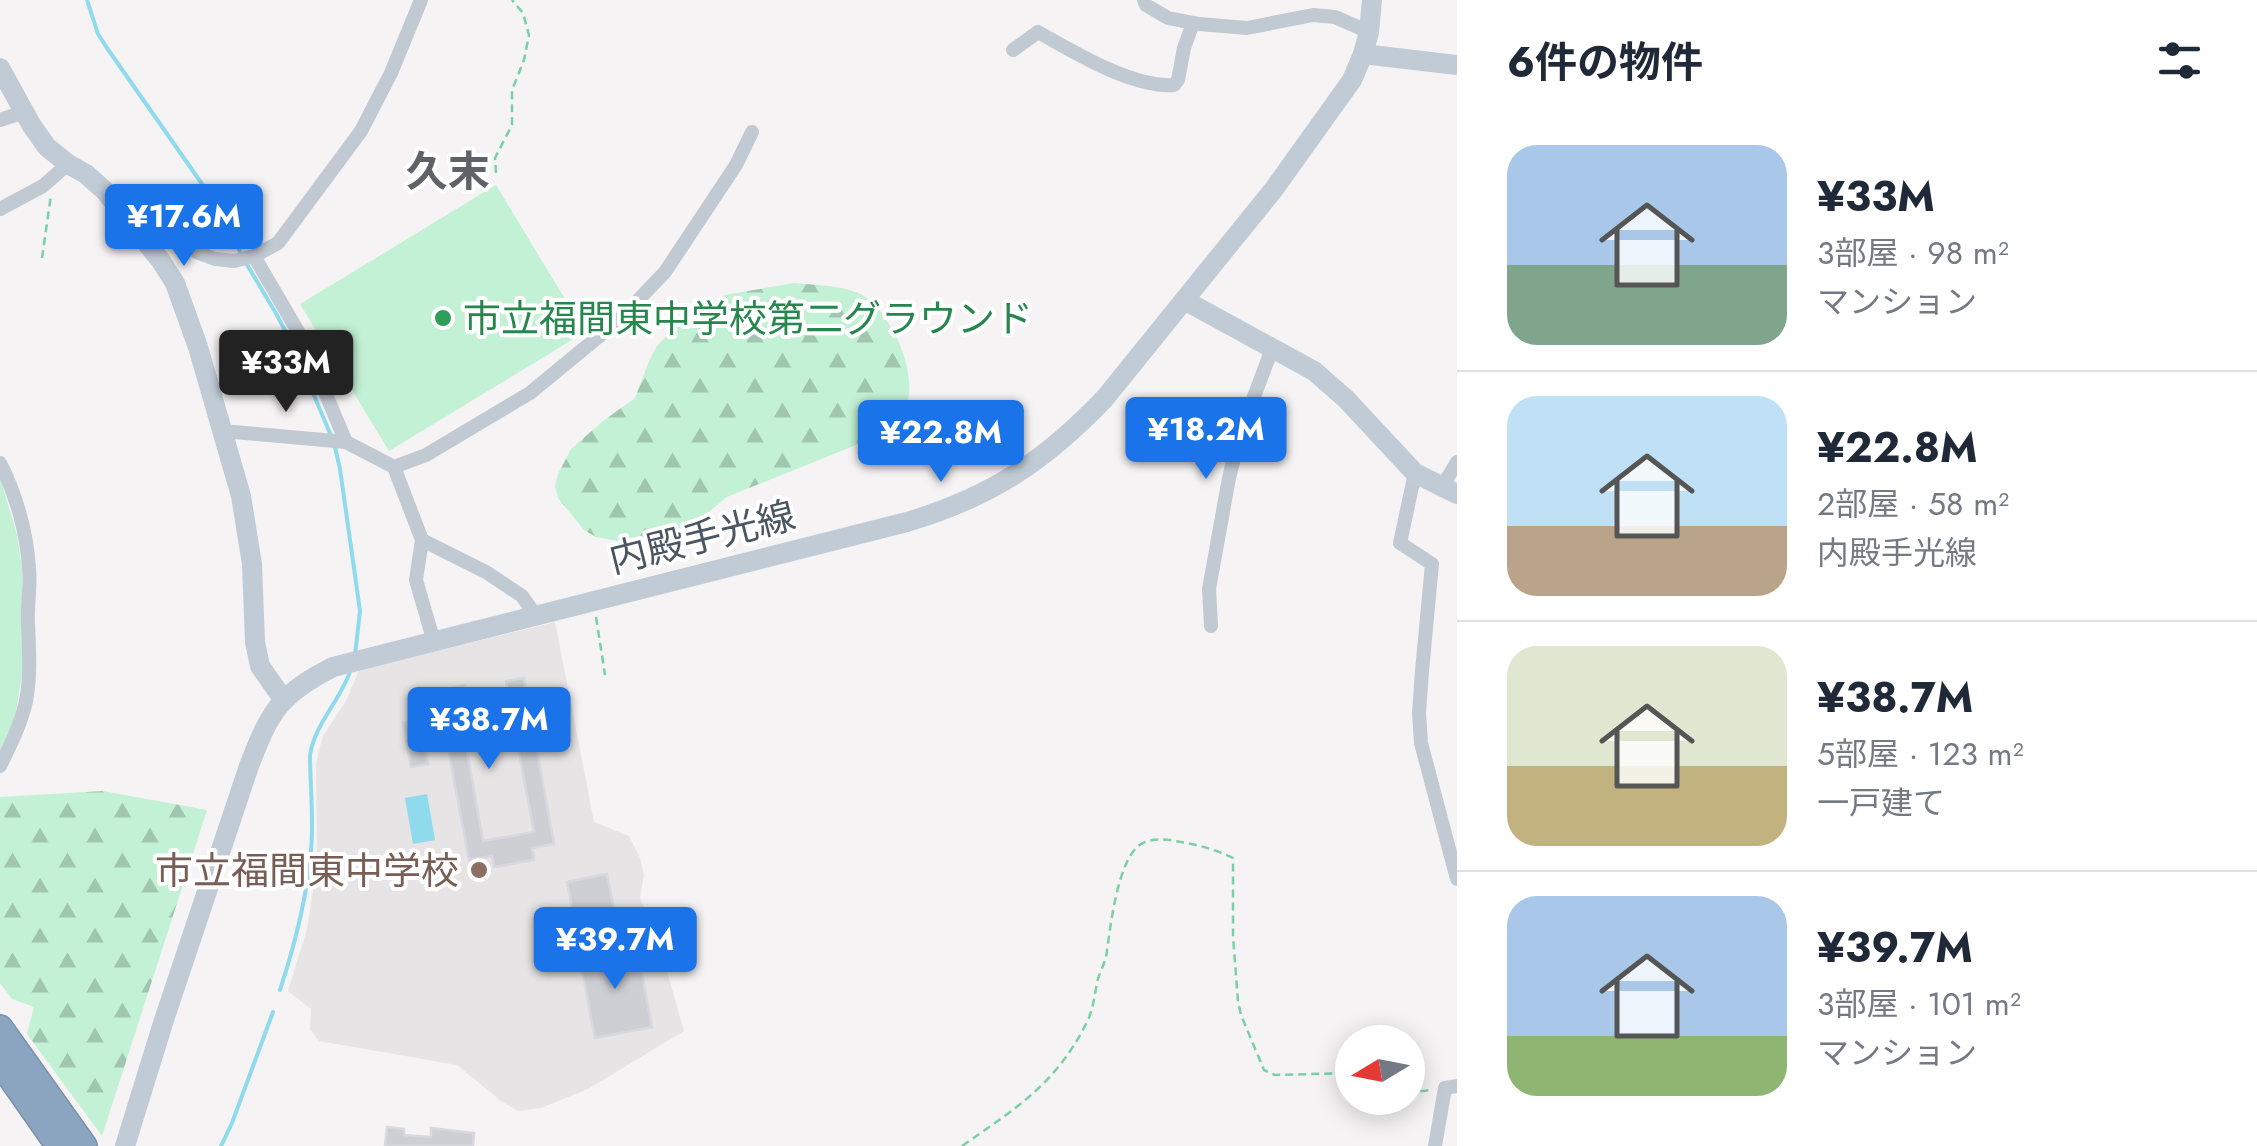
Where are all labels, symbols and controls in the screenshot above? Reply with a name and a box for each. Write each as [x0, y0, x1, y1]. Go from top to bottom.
text: 6件の物件 [1507, 32, 1703, 93]
icon: filters [2152, 33, 2207, 88]
district label: 久末 [406, 141, 490, 202]
text: ¥33M [1817, 166, 1935, 227]
pin: ¥17.6M [103, 184, 265, 269]
icon: home [1587, 185, 1707, 305]
text: ¥17.6M [127, 193, 241, 239]
text: 3部屋 · 98 m² [1817, 230, 2009, 276]
text: マンション [1817, 279, 1977, 325]
place label: 市立福間東中学校第二グラウンド [463, 291, 1033, 346]
marker: 市立福間東中学校第二グラウンド [432, 307, 454, 329]
pin: ¥33M [227, 330, 345, 415]
text: ¥33M [241, 339, 331, 385]
pin: ¥18.2M [1125, 397, 1287, 482]
pin: ¥22.8M [860, 400, 1022, 485]
text: ¥18.2M [1147, 406, 1265, 452]
text: ¥22.8M [880, 409, 1002, 455]
text: ¥22.8M [1817, 417, 1977, 478]
icon: home [1587, 436, 1707, 556]
text: 2部屋 · 58 m² [1817, 481, 2009, 527]
street label: 内殿手光線 [603, 487, 801, 587]
text: 内殿手光線 [1817, 530, 1977, 576]
text: ¥38.7M [1817, 667, 1973, 728]
icon: home [1587, 686, 1707, 806]
pin: ¥38.7M [408, 687, 570, 772]
text: ¥38.7M [430, 696, 548, 742]
text: 5部屋 · 123 m² [1817, 731, 2024, 777]
text: 一戸建て [1817, 780, 1945, 826]
place label: 市立福間東中学校 [155, 843, 459, 898]
marker: 市立福間東中学校 [468, 859, 490, 881]
pin: ¥39.7M [534, 907, 696, 992]
text: ¥39.7M [556, 916, 674, 962]
text: ¥39.7M [1817, 917, 1973, 978]
icon: home [1587, 936, 1707, 1056]
text: 3部屋 · 101 m² [1817, 981, 2021, 1027]
north arrow [1335, 1025, 1425, 1115]
map controls [1335, 1025, 1425, 1115]
text: マンション [1817, 1030, 1977, 1076]

